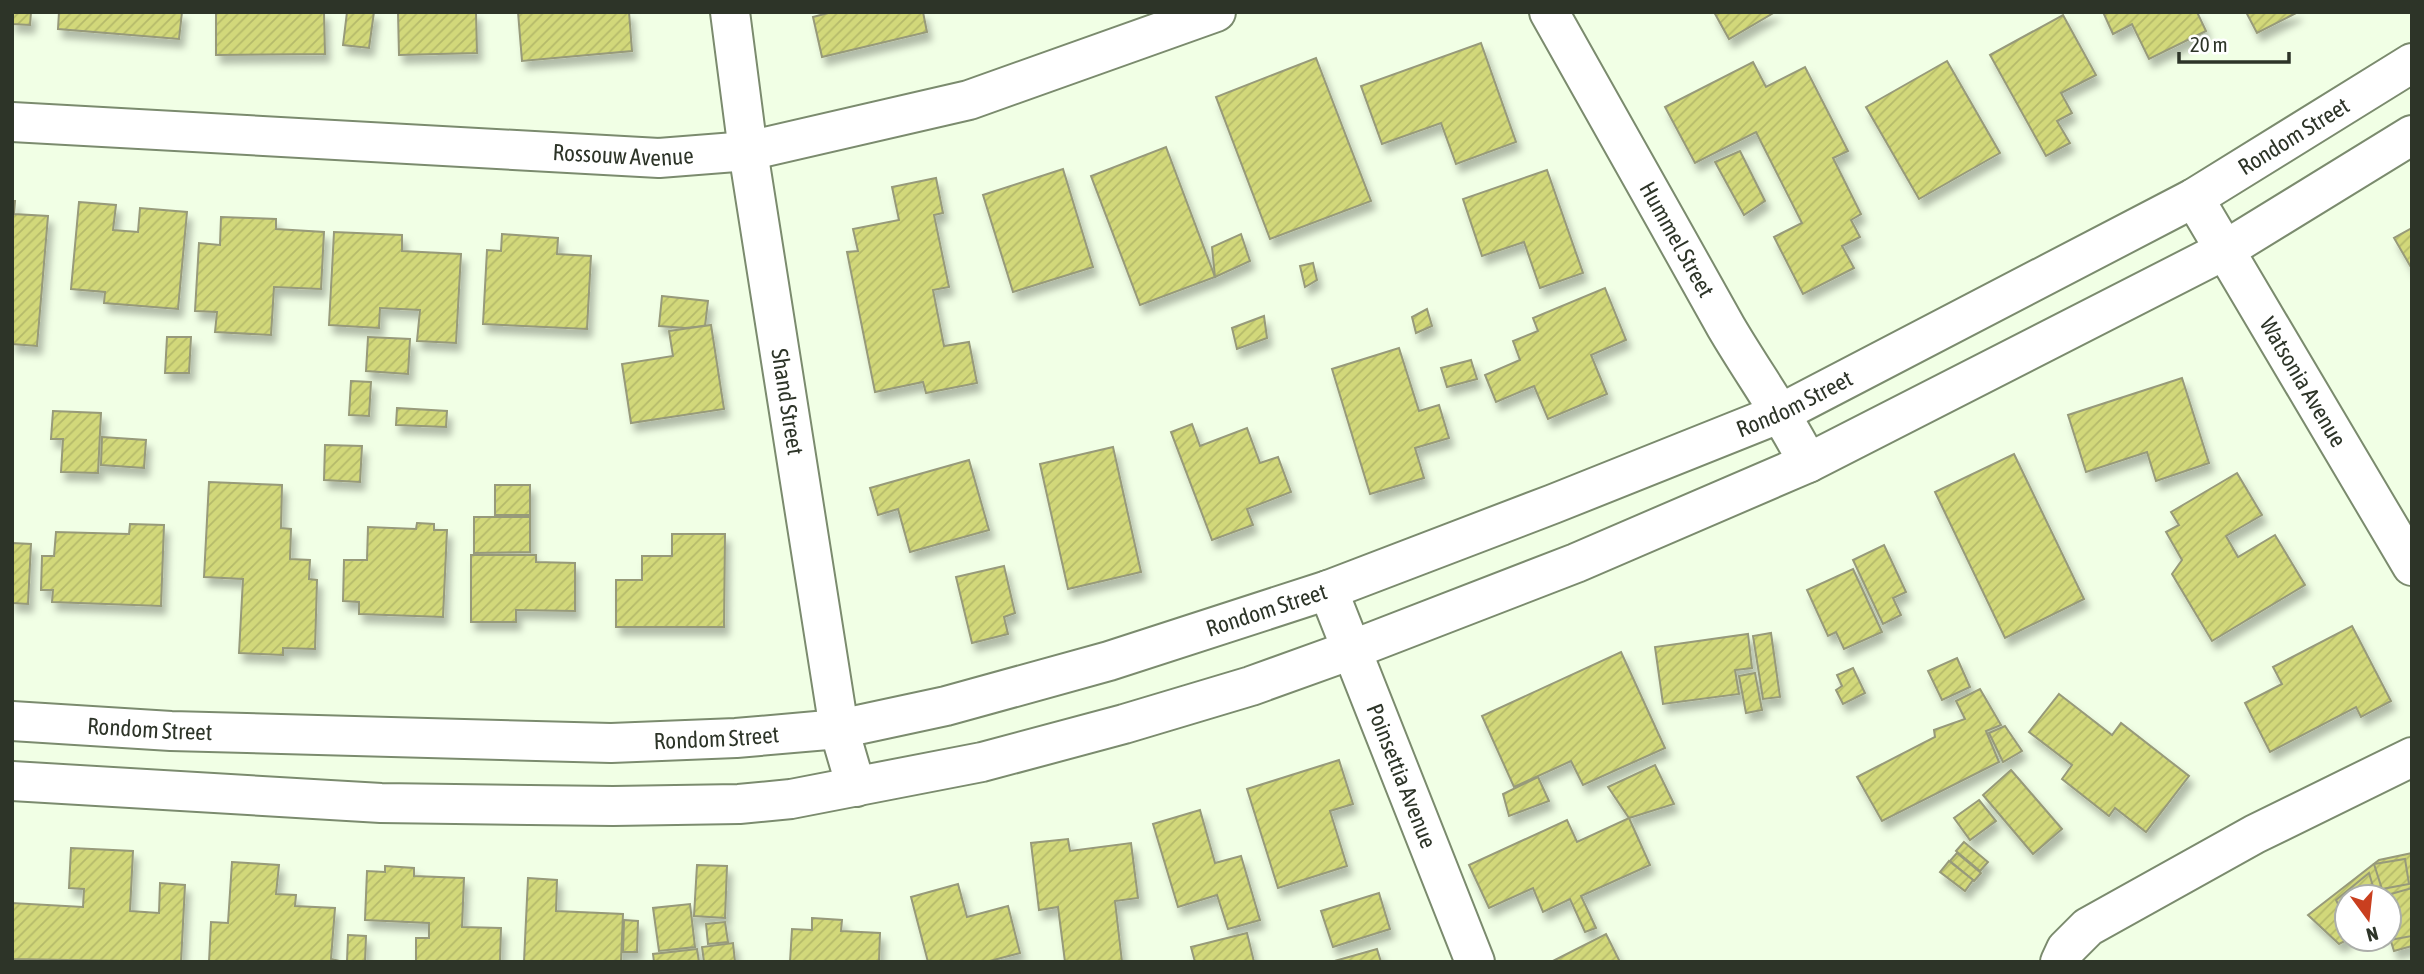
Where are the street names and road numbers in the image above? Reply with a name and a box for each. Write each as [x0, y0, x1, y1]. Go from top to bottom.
street label: Rondom Street [2234, 92, 2354, 180]
street label: Rossouw Avenue [552, 139, 694, 171]
street label: Hummel Street [1634, 177, 1720, 302]
street label: Watsonia Avenue [2255, 313, 2352, 452]
street label: Shand Street [766, 347, 809, 457]
street label: Rondom Street [1733, 365, 1857, 442]
street label: Rondom Street [1203, 578, 1330, 642]
street label: Poinsettia Avenue [1361, 700, 1442, 852]
street label: Rondom Street [86, 713, 213, 745]
street label: Rondom Street [653, 721, 780, 754]

